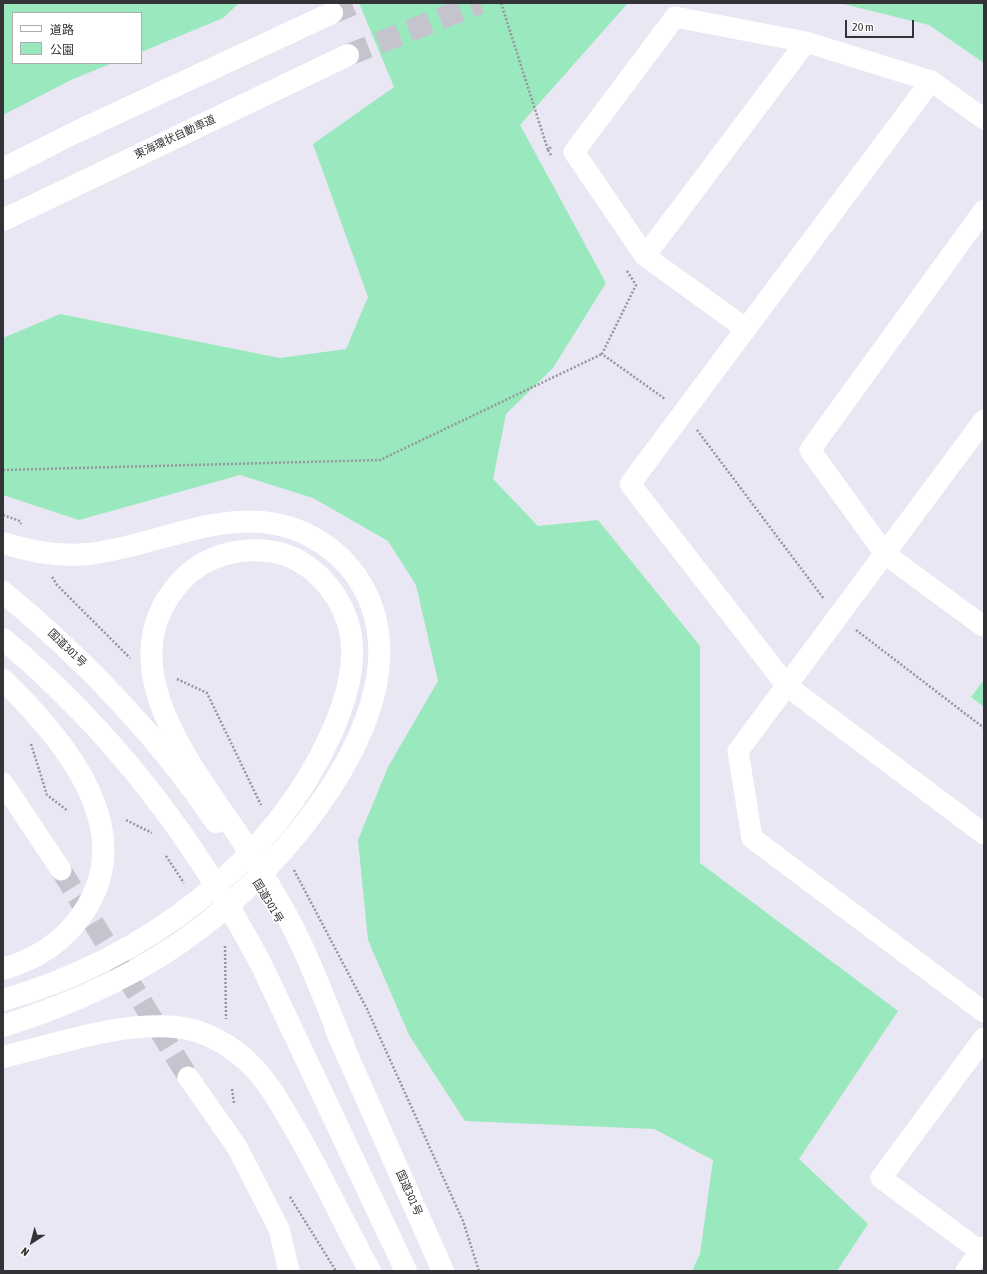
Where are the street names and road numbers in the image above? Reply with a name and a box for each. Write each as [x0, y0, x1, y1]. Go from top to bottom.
street label: 東海環状自動車道 [132, 112, 218, 162]
street label: 国道301号 [45, 626, 89, 670]
street label: 国道301号 [250, 877, 286, 925]
street label: 国道301号 [393, 1168, 425, 1218]

